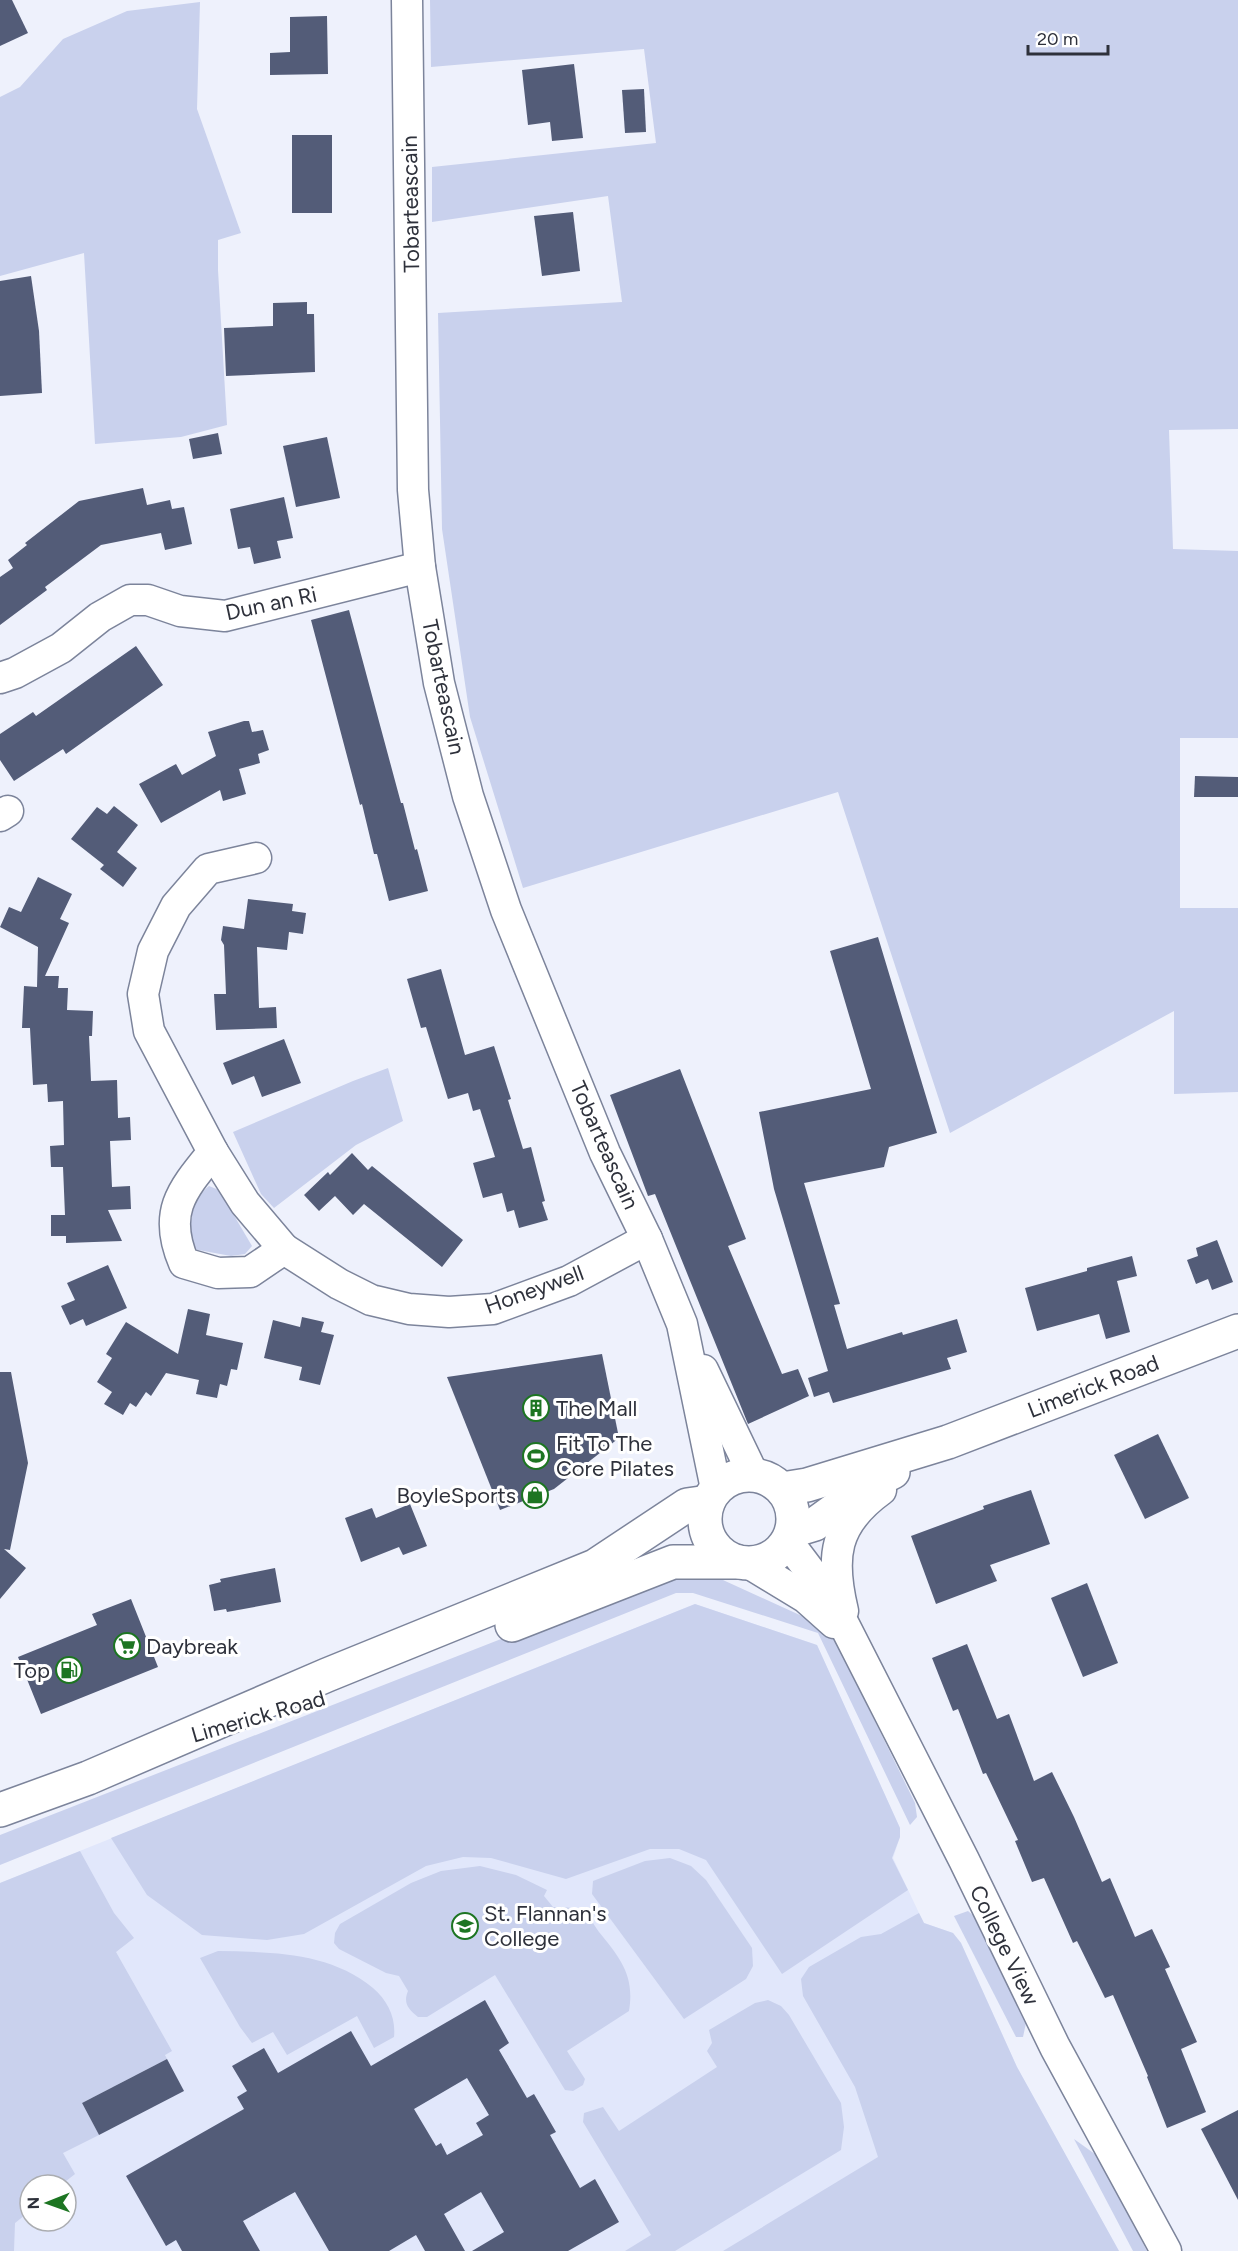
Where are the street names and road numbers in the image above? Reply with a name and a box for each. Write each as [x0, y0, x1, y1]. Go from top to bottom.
street label: Tobarteascain [396, 135, 425, 273]
street label: Dun an Ri [223, 581, 319, 626]
street label: Tobarteascain [416, 617, 471, 757]
street label: Tobarteascain [564, 1077, 645, 1213]
street label: Honeywell [481, 1259, 587, 1320]
street label: Limerick Road [1024, 1349, 1163, 1424]
street label: Limerick Road [188, 1684, 328, 1749]
street label: College View [964, 1881, 1046, 2010]

